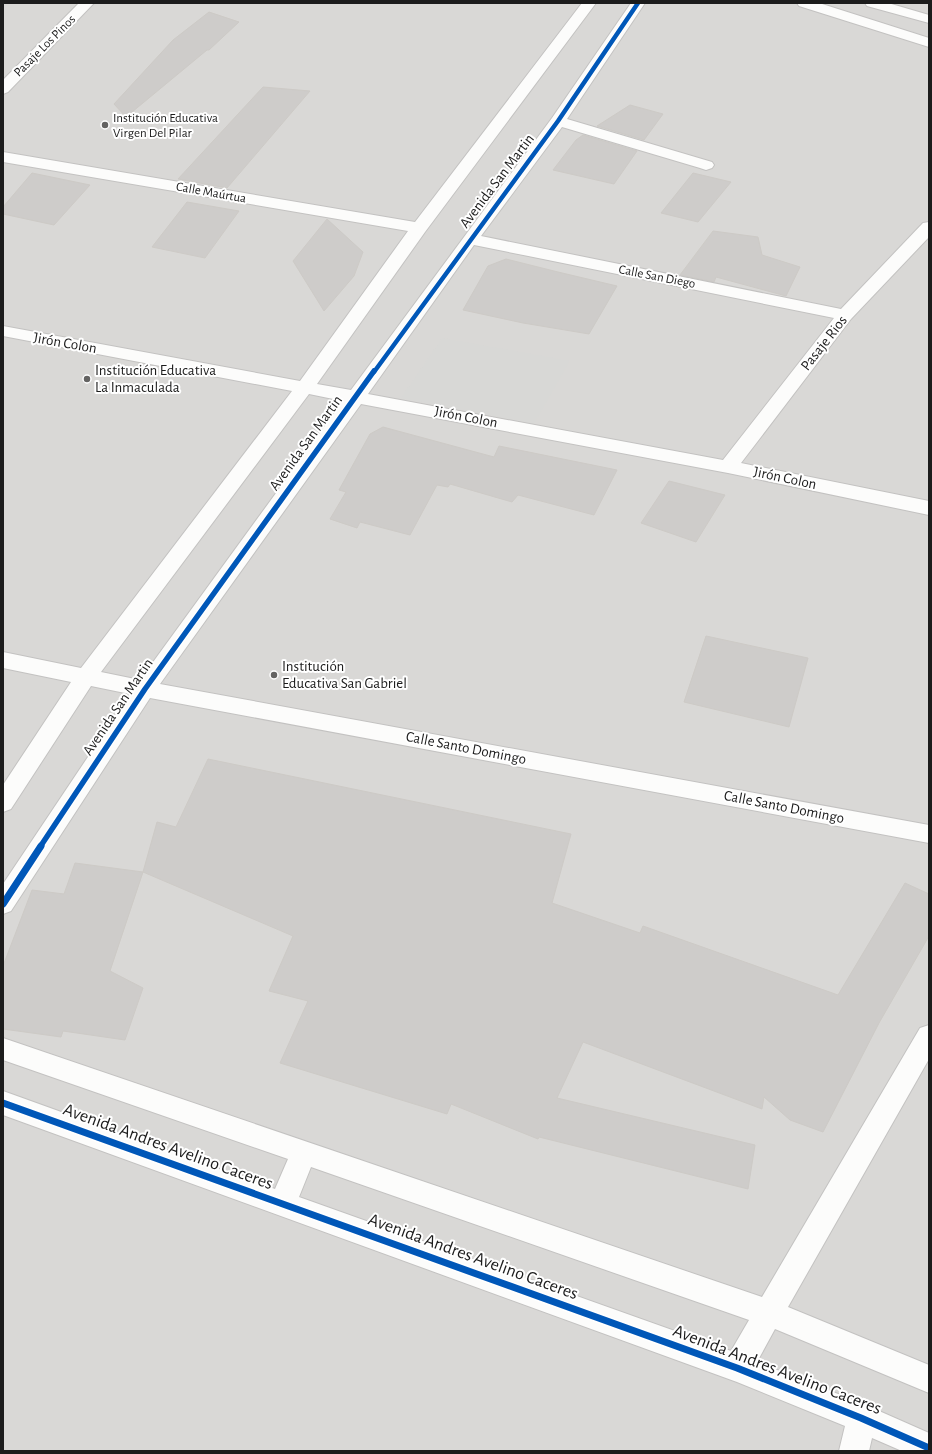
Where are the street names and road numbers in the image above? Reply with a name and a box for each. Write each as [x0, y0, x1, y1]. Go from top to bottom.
street label: Pasaje Los Pinos [12, 13, 78, 79]
street label: Avenida San Martin [457, 131, 537, 231]
street label: Calle Maúrtua [175, 180, 247, 206]
street label: Calle San Diego [617, 263, 697, 291]
street label: Pasaje Rios [798, 313, 850, 373]
street label: Jirón Colon [32, 330, 98, 356]
street label: Avenida San Martin [267, 393, 345, 493]
street label: Jirón Colon [433, 404, 499, 430]
street label: Jirón Colon [752, 464, 818, 492]
street label: Avenida San Martin [80, 656, 156, 758]
street label: Calle Santo Domingo [405, 729, 527, 767]
street label: Calle Santo Domingo [723, 788, 845, 826]
street label: Avenida Andres Avelino Caceres [61, 1101, 275, 1193]
street label: Avenida Andres Avelino Caceres [366, 1211, 580, 1303]
street label: Avenida Andres Avelino Caceres [670, 1322, 884, 1418]

